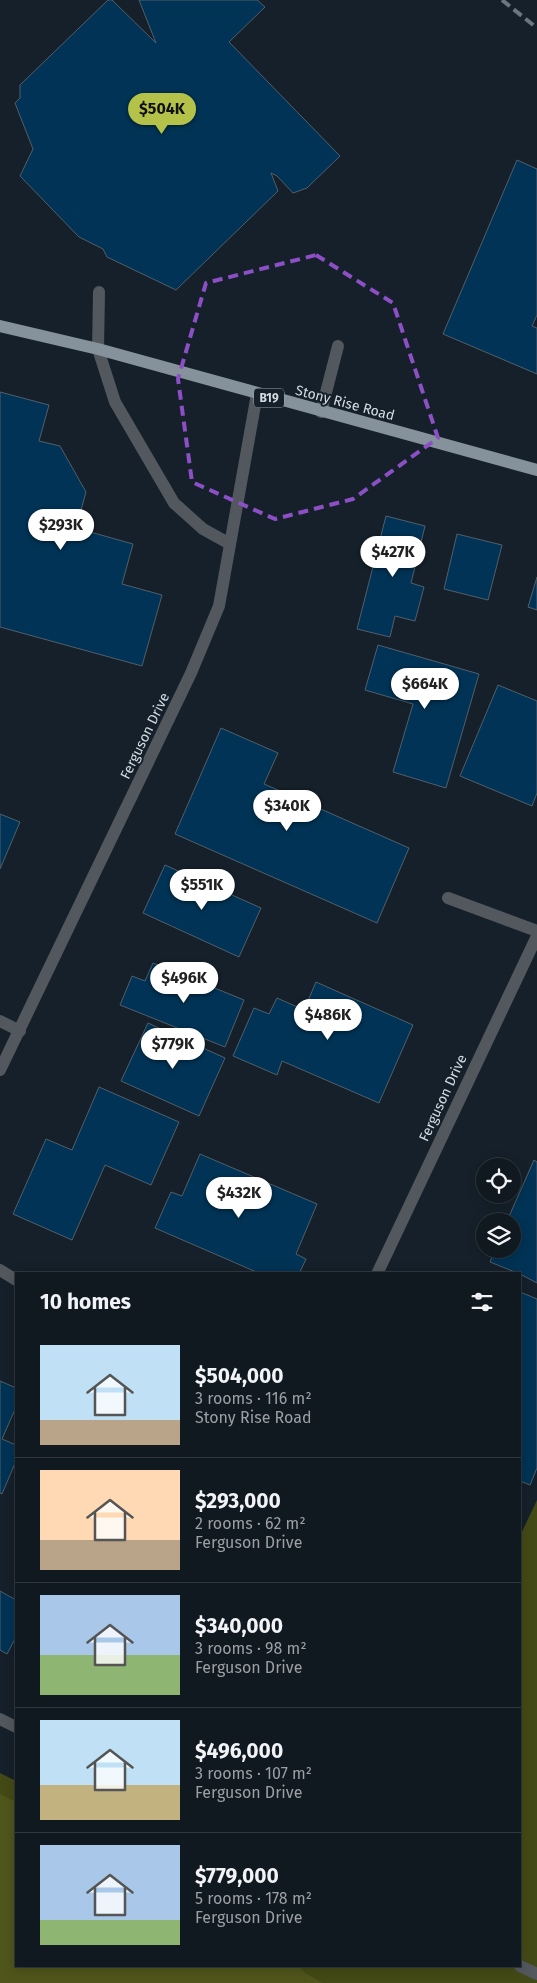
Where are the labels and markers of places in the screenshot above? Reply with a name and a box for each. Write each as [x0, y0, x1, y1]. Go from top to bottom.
pin: $504K [127, 92, 197, 135]
pin: $293K [26, 508, 96, 551]
pin: $427K [358, 536, 428, 578]
pin: $664K [390, 668, 460, 710]
pin: $340K [252, 790, 322, 832]
pin: $551K [167, 868, 237, 911]
pin: $496K [149, 962, 219, 1004]
pin: $486K [293, 998, 363, 1041]
pin: $779K [138, 1028, 208, 1070]
pin: $432K [204, 1176, 274, 1219]

